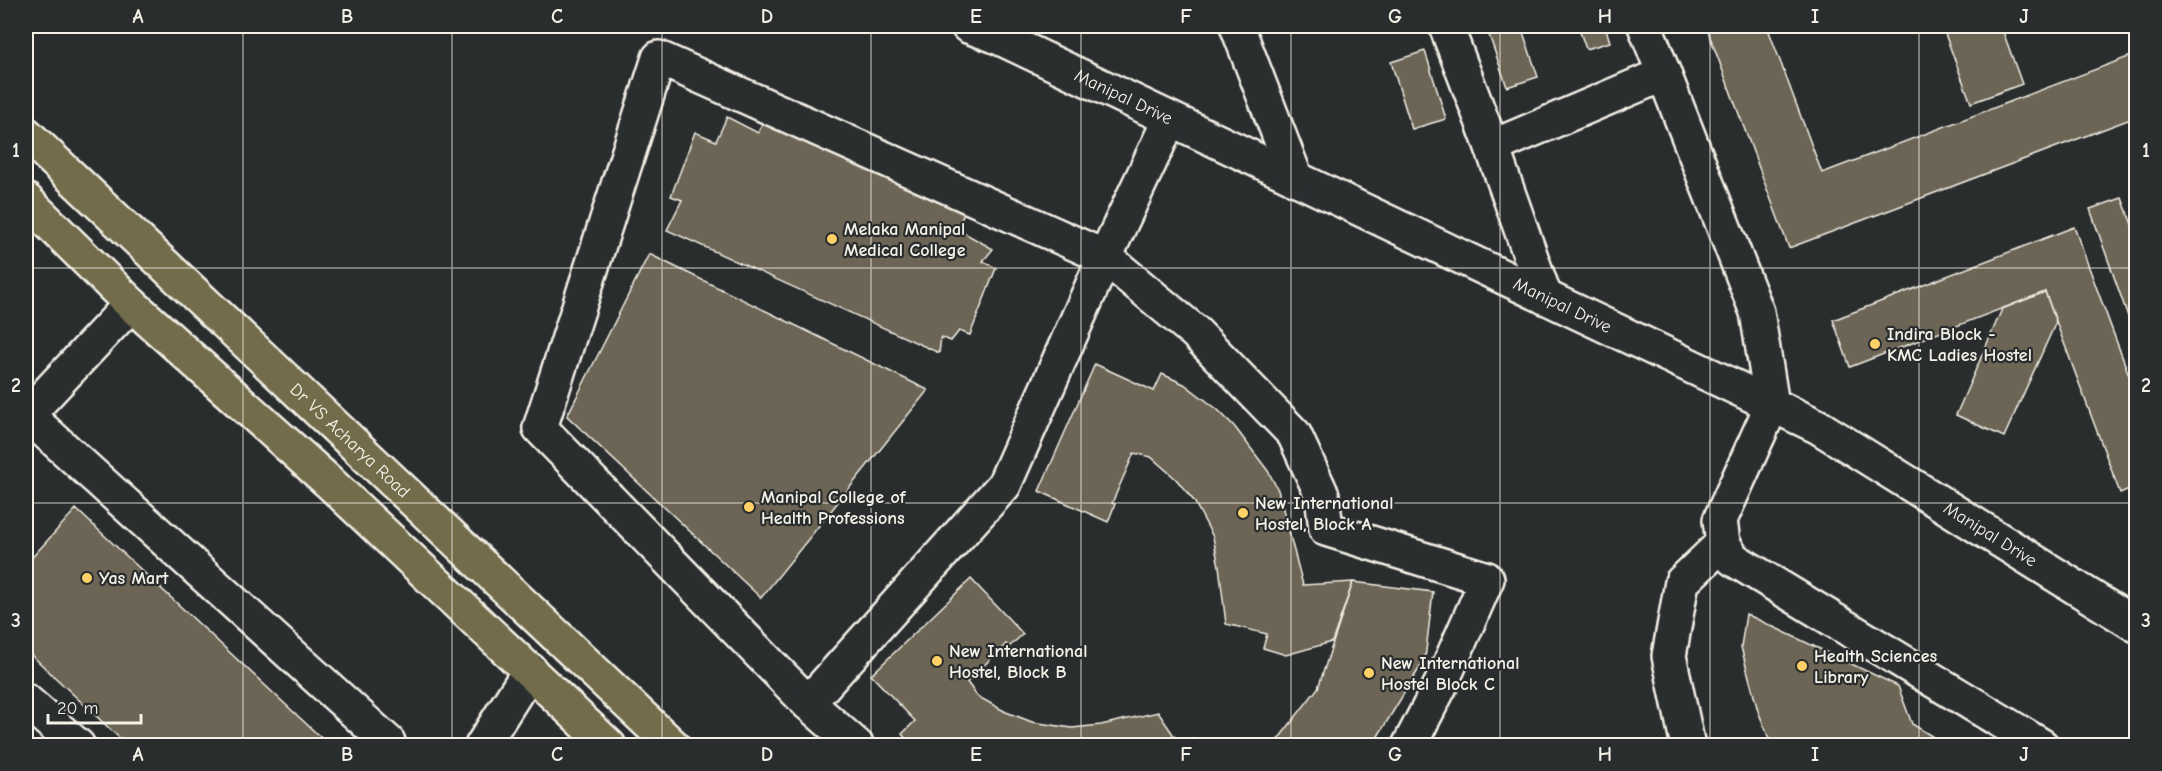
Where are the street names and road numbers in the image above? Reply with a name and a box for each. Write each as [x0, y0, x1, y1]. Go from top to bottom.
street label: Manipal Drive [1071, 65, 1176, 129]
street label: Manipal Drive [1510, 273, 1615, 338]
street label: Dr VS Acharya Road [285, 379, 414, 503]
street label: Manipal Drive [1940, 498, 2041, 572]

